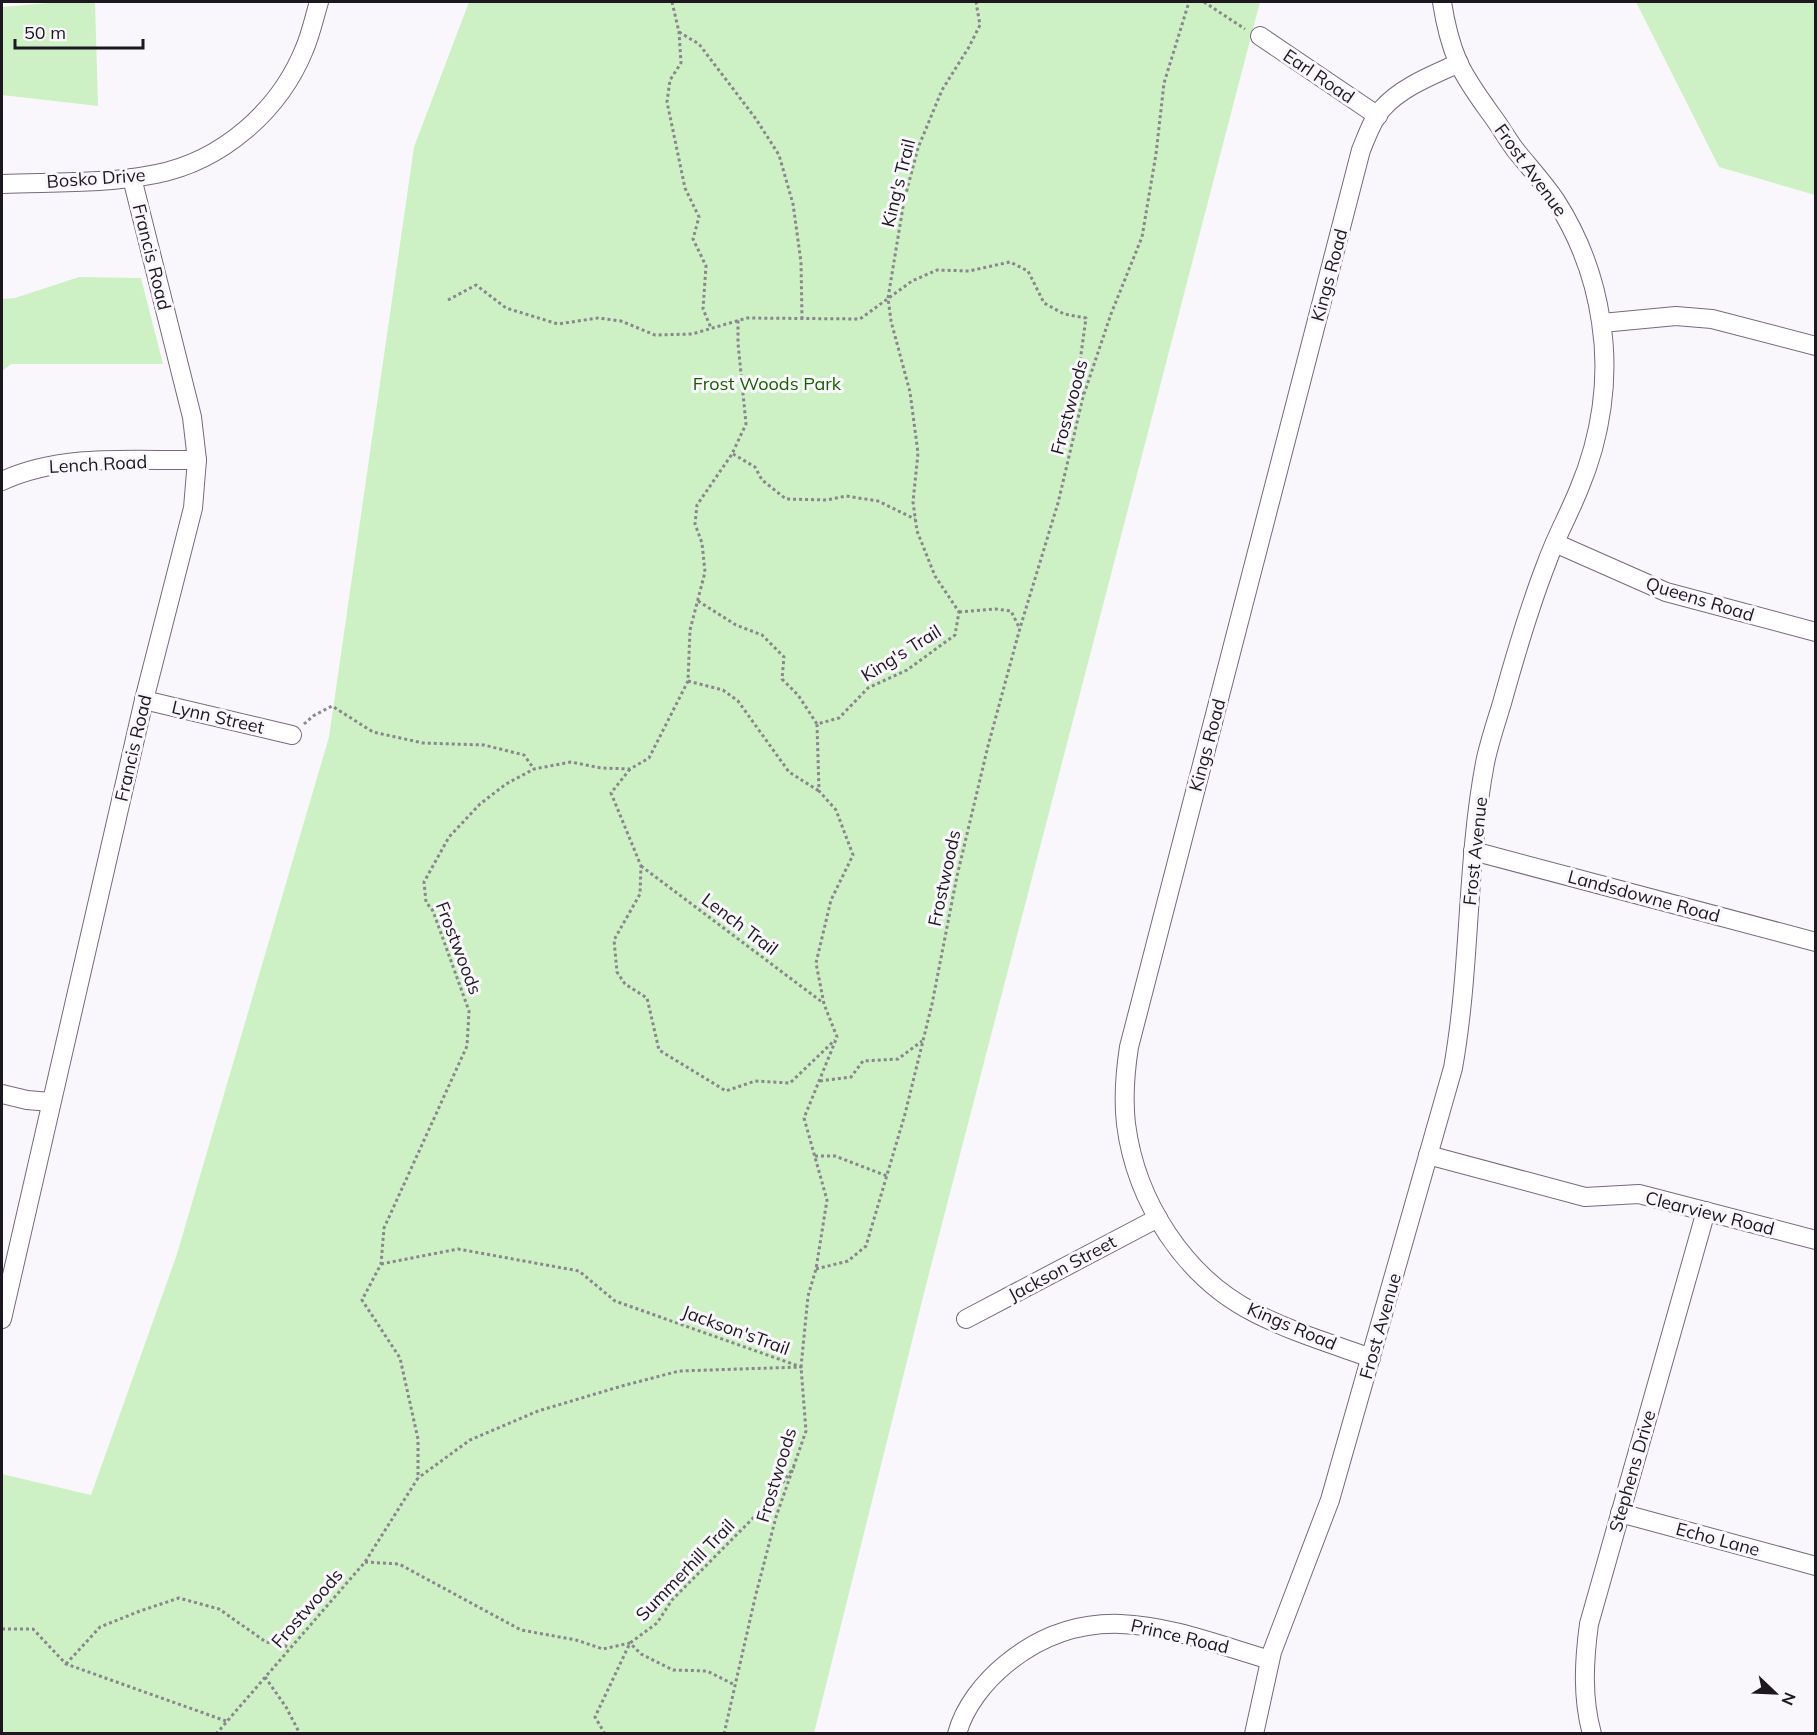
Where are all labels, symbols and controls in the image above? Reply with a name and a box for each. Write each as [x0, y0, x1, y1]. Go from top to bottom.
scale bar [15, 12, 142, 50]
text: 50 m [24, 21, 66, 44]
street label: Earl Road [1279, 44, 1359, 108]
street label: Frost Avenue [1490, 119, 1572, 221]
street label: King's Trail [876, 137, 920, 229]
street label: Bosko Drive [46, 163, 146, 193]
street label: Francis Road [128, 201, 176, 313]
street label: Kings Road [1306, 226, 1352, 324]
street label: Frostwoods [1045, 357, 1093, 457]
park label: Frost Woods Park [693, 372, 842, 395]
street label: Lench Road [48, 450, 148, 478]
street label: Queens Road [1643, 572, 1757, 626]
street label: King's Trail [857, 619, 945, 687]
street label: Francis Road [110, 692, 156, 804]
street label: Lynn Street [170, 695, 266, 739]
street label: Kings Road [1184, 696, 1230, 794]
street label: Frost Avenue [1458, 796, 1492, 906]
street label: Frostwoods [923, 828, 965, 928]
street label: Landsdowne Road [1565, 865, 1723, 927]
street label: Lench Trail [697, 888, 783, 960]
street label: Frostwoods [431, 898, 487, 998]
street label: Clearview Road [1643, 1186, 1777, 1240]
street label: Jackson Street [1004, 1230, 1120, 1306]
street label: Frost Avenue [1354, 1270, 1406, 1382]
street label: Kings Road [1244, 1297, 1340, 1355]
street label: Jackson'sTrail [679, 1300, 793, 1360]
street label: Stephens Drive [1604, 1407, 1660, 1535]
street label: Frostwoods [751, 1425, 801, 1525]
street label: Summerhill Trail [631, 1514, 739, 1626]
street label: Echo Lane [1674, 1517, 1762, 1561]
street label: Frostwoods [266, 1564, 348, 1652]
street label: Prince Road [1129, 1614, 1231, 1658]
north arrow [1745, 1663, 1805, 1723]
text: N [1777, 1689, 1800, 1708]

